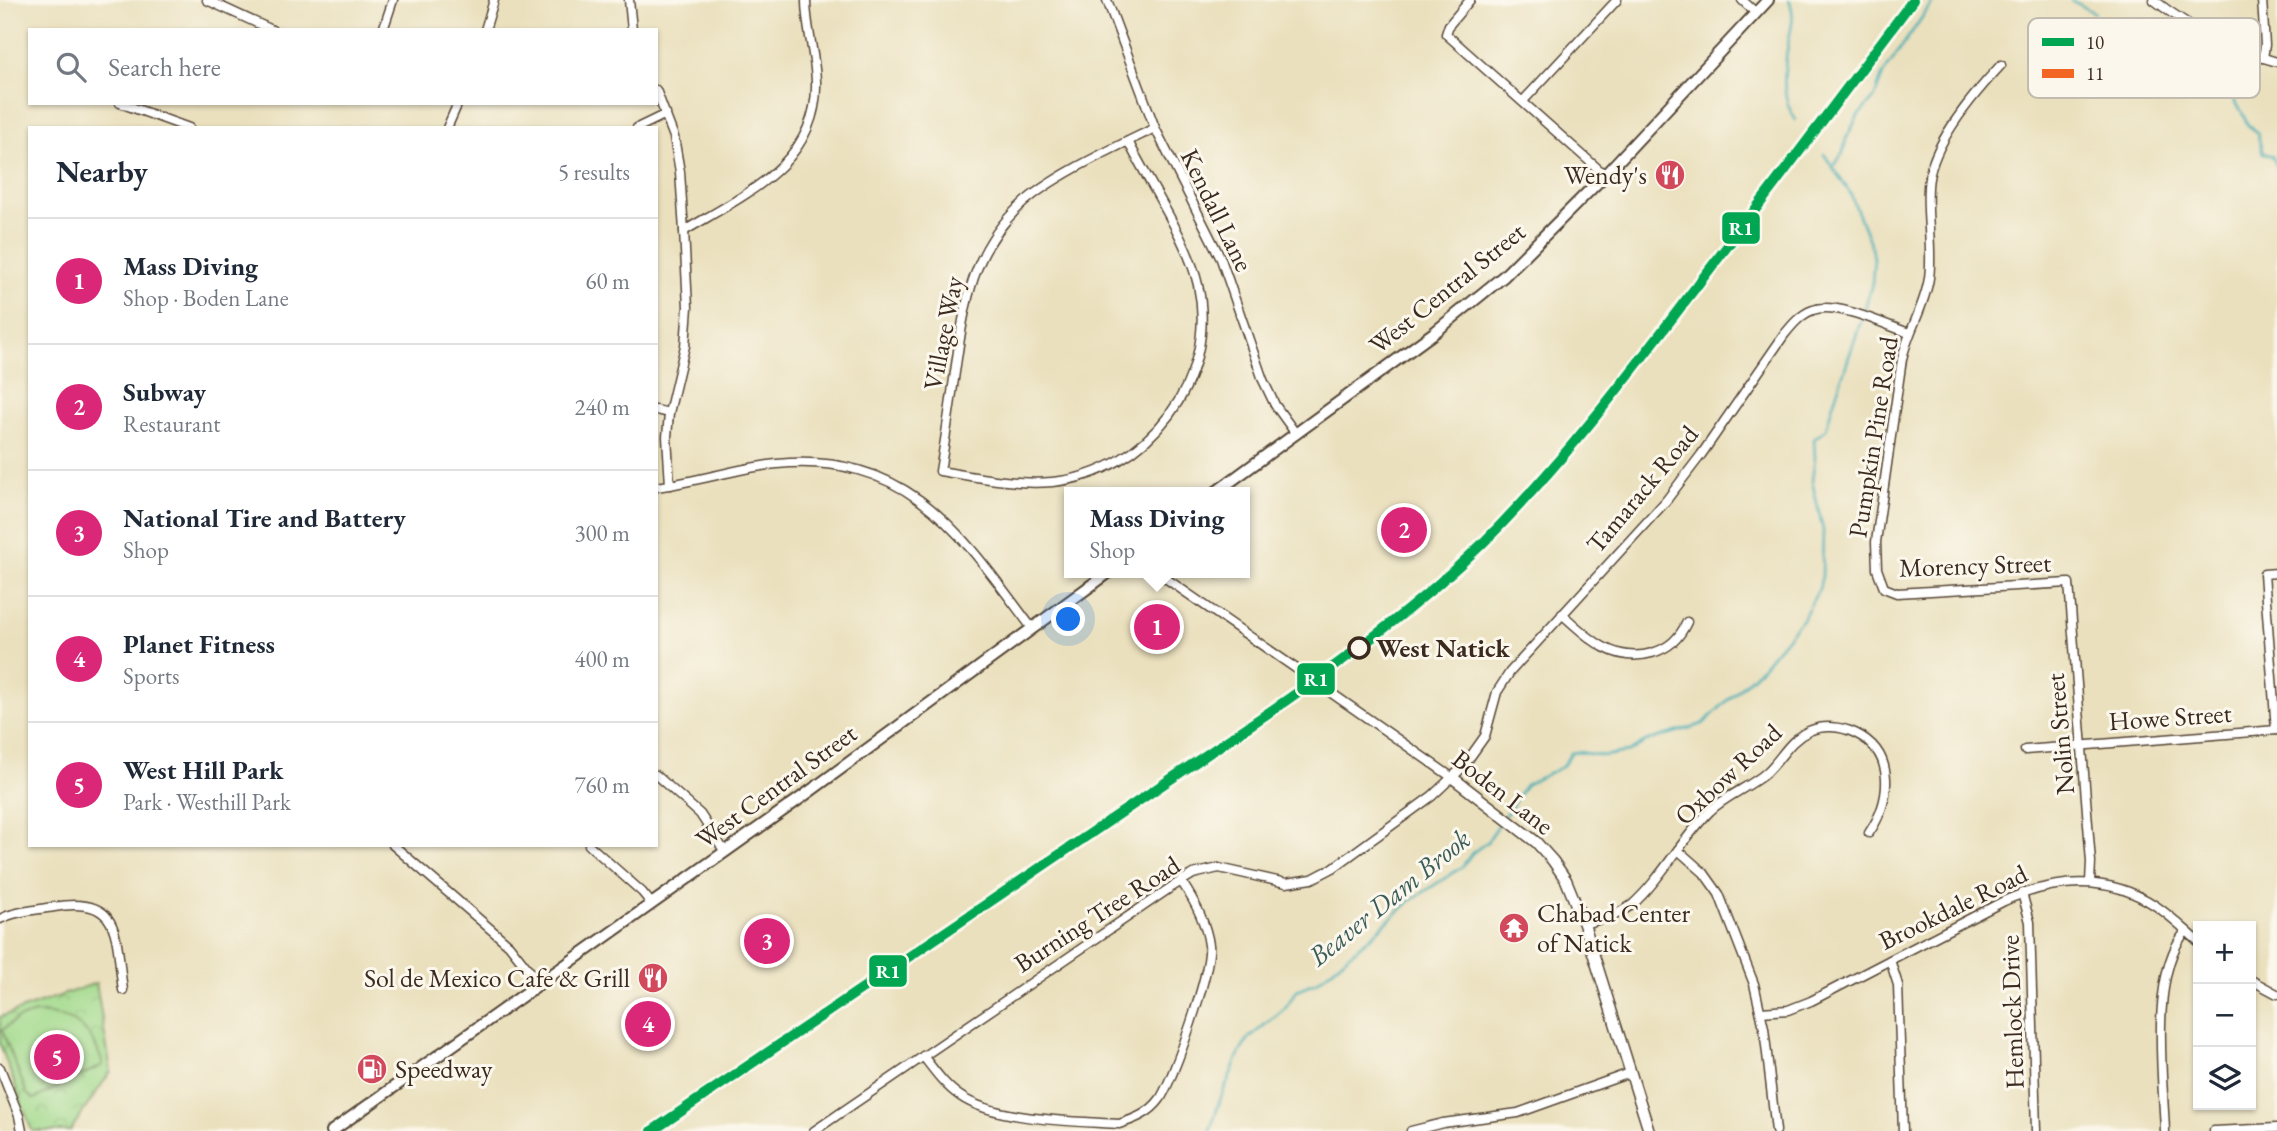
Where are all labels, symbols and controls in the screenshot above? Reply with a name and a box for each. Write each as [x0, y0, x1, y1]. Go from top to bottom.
legend [2028, 18, 2260, 98]
search box [28, 28, 658, 105]
text: 10 [2086, 30, 2104, 55]
icon: search [52, 48, 90, 86]
text: Search here [108, 50, 221, 84]
text: 11 [2086, 61, 2104, 86]
street label: Kendall Lane [1173, 143, 1261, 277]
text: Nearby [56, 152, 148, 191]
text: 5 results [558, 157, 630, 187]
place label: Wendy's [1564, 158, 1647, 192]
restaurant icon: Wendy's [1653, 158, 1687, 192]
line badge: R1 [1721, 211, 1761, 245]
street label: West Central Street [1362, 215, 1532, 361]
text: R1 [1729, 216, 1753, 241]
text: Mass Diving [123, 249, 258, 283]
text: 1 [73, 266, 85, 296]
text: 60 m [585, 266, 630, 296]
street label: Village Way [915, 272, 971, 393]
text: Shop · Boden Lane [123, 283, 289, 313]
street label: Pumpkin Pine Road [1840, 333, 1906, 540]
text: Subway [123, 375, 206, 409]
text: 2 [73, 392, 85, 422]
text: 240 m [574, 392, 630, 422]
text: Restaurant [123, 409, 221, 439]
street label: Tamarack Road [1578, 417, 1706, 560]
popup [1064, 487, 1250, 578]
text: National Tire and Battery [123, 501, 406, 535]
text: Mass Diving [1089, 501, 1225, 535]
pin: 2 [1381, 504, 1427, 556]
text: 3 [73, 518, 85, 548]
text: 300 m [574, 518, 630, 548]
text: Shop [123, 535, 169, 565]
text: Shop [1089, 535, 1135, 565]
street label: Morency Street [1898, 545, 2052, 585]
pin: 1 [1134, 601, 1180, 653]
your location [1051, 602, 1085, 636]
text: Planet Fitness [123, 627, 275, 661]
place label: West Natick [1376, 631, 1510, 665]
marker: West Natick [1348, 637, 1370, 659]
text: 4 [73, 644, 85, 674]
text: 400 m [574, 644, 630, 674]
text: Sports [123, 661, 179, 691]
line badge: R1 [1296, 662, 1336, 696]
text: R1 [1304, 667, 1328, 692]
street label: Nolin Street [2038, 672, 2082, 796]
street label: Howe Street [2107, 696, 2233, 738]
street label: Oxbow Road [1667, 715, 1789, 832]
street label: West Central Street [689, 716, 863, 856]
street label: Boden Lane [1445, 742, 1561, 842]
text: West Hill Park [123, 753, 284, 787]
text: 5 [73, 770, 85, 800]
text: 760 m [574, 770, 630, 800]
text: Park · Westhill Park [123, 787, 291, 817]
water label: Beaver Dam Brook [1300, 820, 1478, 974]
street label: Burning Tree Road [1008, 847, 1187, 980]
street label: Brookdale Road [1873, 856, 2034, 958]
place label: Chabad Center of Natick [1537, 896, 1690, 960]
temple icon: Chabad Center of Natick [1497, 911, 1531, 945]
pin: 3 [744, 915, 790, 967]
map controls [2193, 921, 2256, 1110]
button: + [2193, 921, 2256, 984]
street label: Hemlock Drive [1992, 934, 2032, 1090]
line badge: R1 [868, 954, 908, 988]
text: R1 [876, 959, 900, 984]
place label: Sol de Mexico Cafe & Grill [364, 961, 630, 995]
restaurant icon: Sol de Mexico Cafe & Grill [636, 961, 670, 995]
button: − [2193, 984, 2256, 1047]
pin: 4 [625, 998, 671, 1050]
pin: 5 [34, 1031, 80, 1083]
button: layers [2193, 1047, 2256, 1110]
fuel station icon: Speedway [355, 1052, 389, 1086]
place label: Speedway [395, 1052, 493, 1086]

